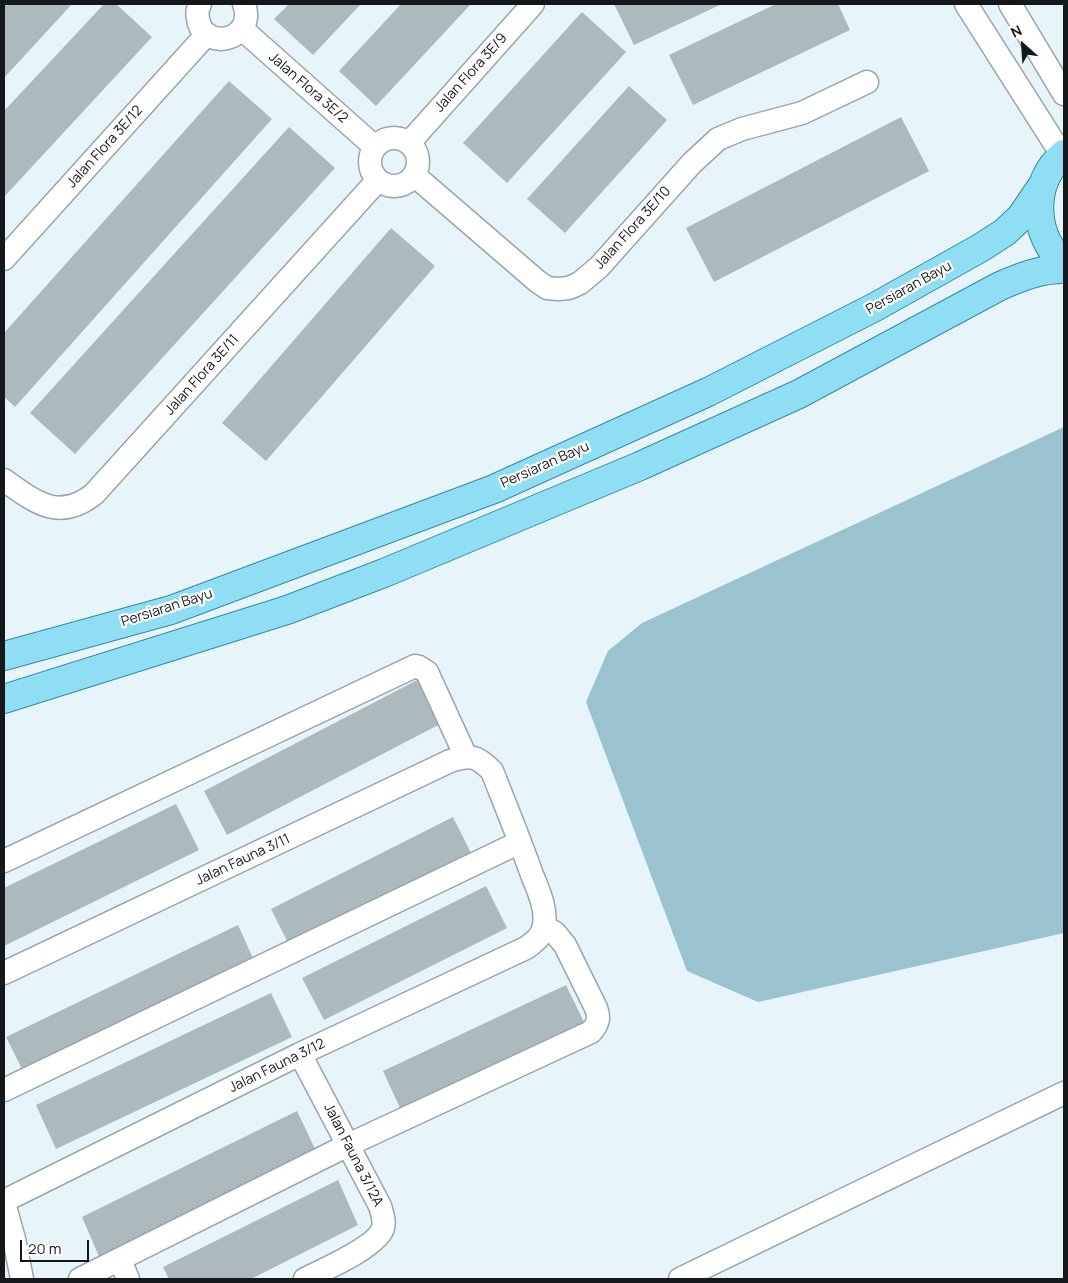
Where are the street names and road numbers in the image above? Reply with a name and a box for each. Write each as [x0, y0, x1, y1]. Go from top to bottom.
street label: Jalan Flora 3E/9 [431, 30, 511, 116]
street label: Jalan Flora 3E/2 [265, 49, 351, 127]
street label: Jalan Flora 3E/12 [64, 102, 146, 192]
street label: Jalan Flora 3E/10 [591, 183, 675, 273]
street label: Persiaran Bayu [863, 258, 955, 318]
street label: Jalan Flora 3E/11 [161, 331, 243, 419]
street label: Persiaran Bayu [498, 438, 592, 492]
street label: Persiaran Bayu [119, 585, 215, 631]
street label: Jalan Fauna 3/11 [193, 831, 293, 889]
street label: Jalan Fauna 3/12 [226, 1035, 328, 1097]
street label: Jalan Fauna 3/12A [320, 1101, 386, 1209]

